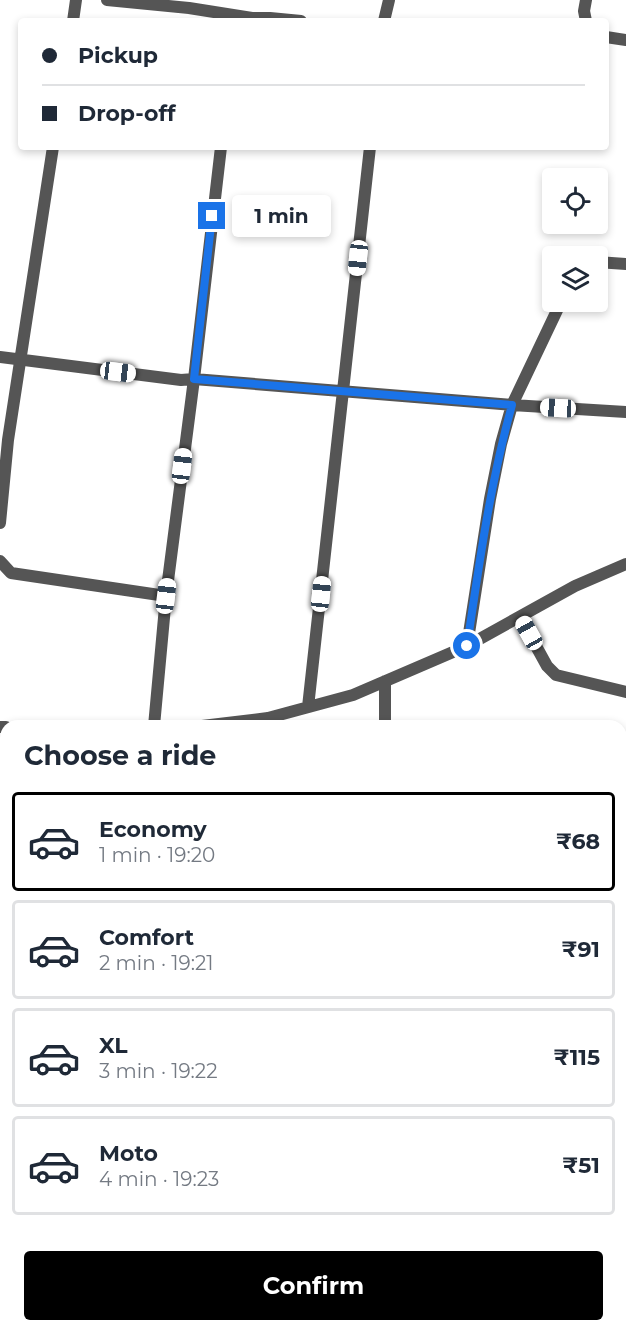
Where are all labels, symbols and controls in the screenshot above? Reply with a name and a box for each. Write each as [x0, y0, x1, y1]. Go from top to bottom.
text: Pickup [78, 42, 158, 69]
text: Drop-off [78, 100, 176, 127]
map controls [542, 168, 608, 312]
button: locate [542, 168, 608, 234]
callout: 1 min [233, 195, 332, 237]
route end [198, 202, 225, 229]
text: 1 min [254, 204, 309, 228]
car [347, 239, 369, 277]
button: layers [542, 246, 608, 312]
car [99, 361, 137, 383]
car [540, 398, 576, 418]
car [171, 447, 193, 485]
car [310, 575, 332, 613]
car [155, 577, 177, 615]
car [512, 613, 546, 653]
route start [453, 632, 480, 659]
text: Choose a ride [24, 739, 216, 772]
icon: car [27, 815, 81, 869]
text: Economy [99, 816, 207, 843]
text: ₹68 [556, 828, 600, 855]
text: 1 min · 19:20 [99, 843, 215, 867]
icon: car [27, 923, 81, 977]
text: Comfort [99, 924, 194, 951]
text: ₹91 [562, 936, 600, 963]
text: 2 min · 19:21 [99, 951, 213, 975]
icon: car [27, 1031, 81, 1085]
text: XL [99, 1032, 128, 1059]
text: ₹115 [554, 1044, 600, 1071]
text: 3 min · 19:22 [99, 1059, 218, 1083]
icon: car [27, 1139, 81, 1193]
text: Moto [99, 1140, 158, 1167]
text: ₹51 [562, 1152, 600, 1179]
text: 4 min · 19:23 [99, 1167, 219, 1191]
button: Confirm [24, 1251, 603, 1320]

